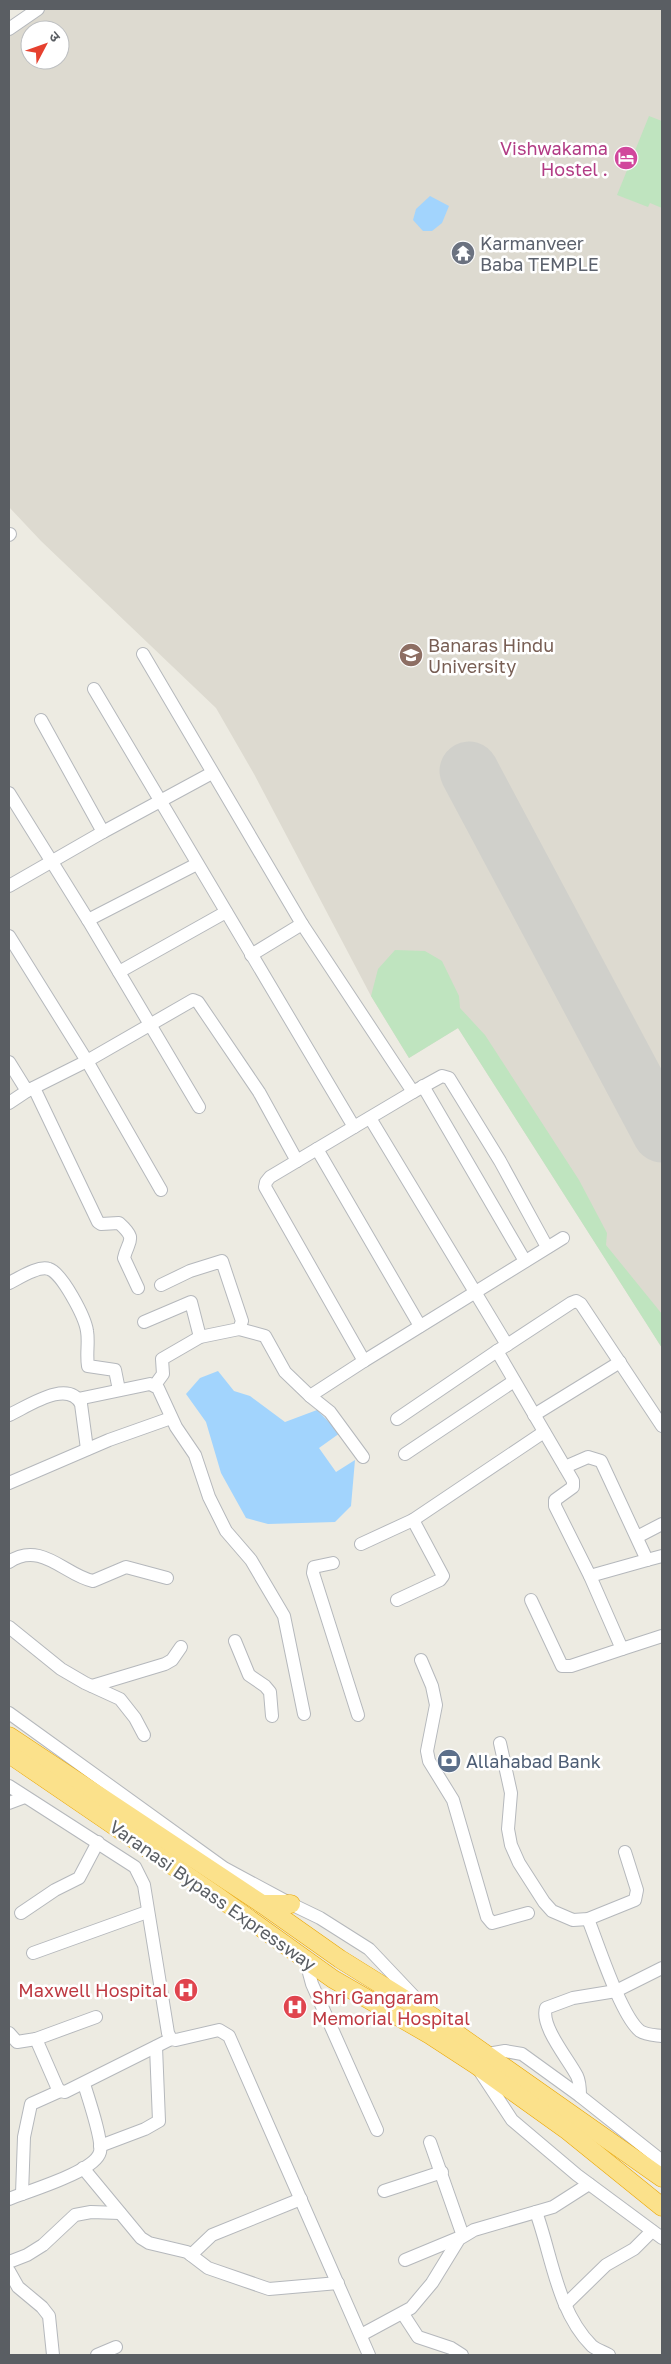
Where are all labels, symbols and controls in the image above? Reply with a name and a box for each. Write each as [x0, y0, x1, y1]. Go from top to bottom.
north arrow [20, 20, 70, 70]
text: उ [46, 27, 65, 45]
place label: Vishwakama Hostel . [500, 137, 608, 180]
hotel icon: Vishwakama Hostel . [613, 145, 639, 171]
place label: Karmanveer Baba TEMPLE [480, 232, 599, 275]
temple icon: Karmanveer Baba TEMPLE [450, 240, 476, 266]
place label: Banaras Hindu University [428, 634, 554, 677]
school or university icon: Banaras Hindu University [398, 642, 424, 668]
bank icon: Allahabad Bank [436, 1748, 462, 1774]
place label: Allahabad Bank [466, 1750, 601, 1772]
street label: Varanasi Bypass Expressway [105, 1815, 321, 1975]
hospital icon: Maxwell Hospital [173, 1977, 199, 2003]
place label: Maxwell Hospital [18, 1979, 168, 2001]
place label: Shri Gangaram Memorial Hospital [312, 1986, 470, 2029]
hospital icon: Shri Gangaram Memorial Hospital [282, 1994, 308, 2020]

